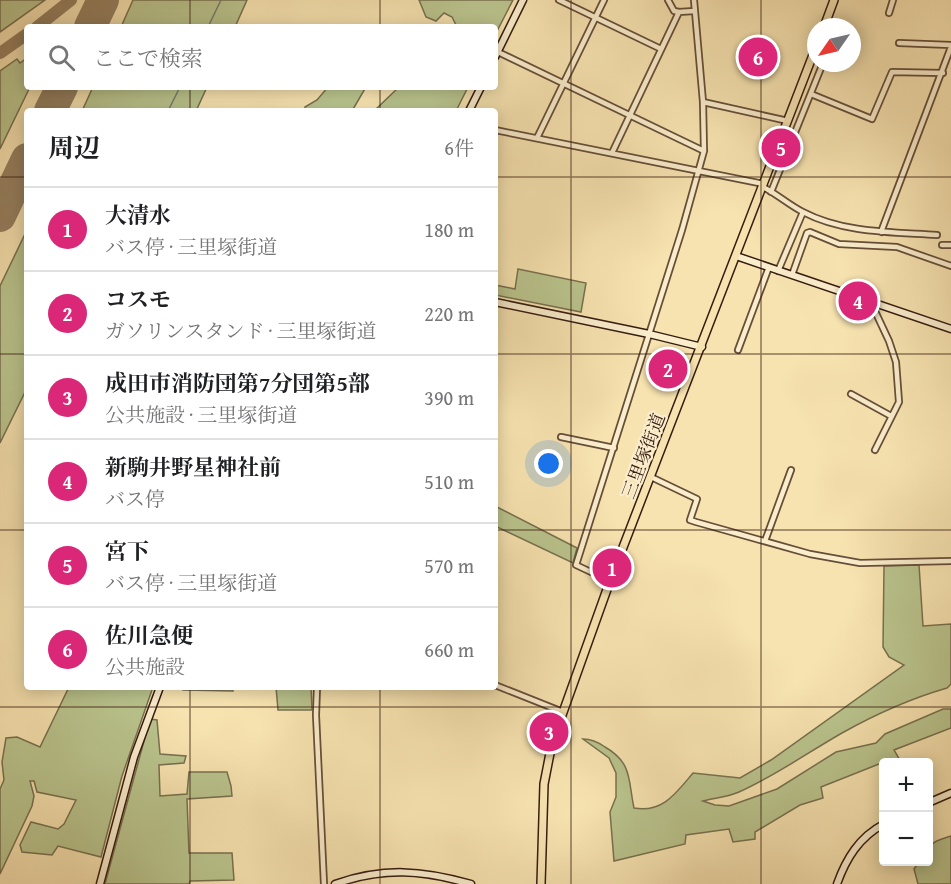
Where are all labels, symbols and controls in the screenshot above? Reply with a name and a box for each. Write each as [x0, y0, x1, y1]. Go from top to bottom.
north arrow [807, 18, 861, 72]
search box [24, 24, 498, 90]
pin: 6 [738, 34, 777, 80]
icon: search [45, 41, 78, 74]
text: ここで検索 [93, 42, 203, 74]
pin: 5 [762, 126, 800, 170]
text: 周辺 [48, 128, 100, 167]
text: 6件 [444, 133, 474, 162]
text: 大清水 [105, 199, 171, 231]
text: 1 [62, 215, 73, 244]
text: 180 m [424, 215, 474, 244]
text: バス停 · 三里塚街道 [105, 232, 277, 261]
pin: 4 [838, 278, 878, 324]
text: コスモ [105, 283, 171, 315]
text: 2 [62, 299, 73, 328]
text: 220 m [424, 299, 474, 328]
text: ガソリンスタンド · 三里塚街道 [105, 316, 377, 345]
pin: 2 [648, 346, 688, 392]
text: 成田市消防団第7分団第5部 [105, 367, 370, 399]
text: 3 [62, 383, 73, 412]
text: 390 m [424, 383, 474, 412]
text: 公共施設 · 三里塚街道 [105, 400, 297, 429]
street label: 三里塚街道 [614, 409, 672, 503]
your location [534, 449, 563, 478]
text: 新駒井野星神社前 [105, 451, 281, 483]
text: 4 [62, 467, 73, 496]
text: 510 m [424, 467, 474, 496]
text: バス停 [105, 484, 165, 513]
text: 宮下 [105, 535, 149, 567]
pin: 1 [592, 546, 632, 590]
text: 5 [62, 551, 73, 580]
text: 570 m [424, 551, 474, 580]
text: バス停 · 三里塚街道 [105, 568, 277, 597]
text: 佐川急便 [105, 619, 193, 651]
text: 6 [62, 635, 73, 664]
text: 660 m [424, 635, 474, 664]
text: 公共施設 [105, 652, 185, 681]
pin: 3 [530, 710, 568, 754]
map controls [879, 758, 933, 866]
button: + [879, 758, 933, 812]
button: − [879, 812, 933, 866]

